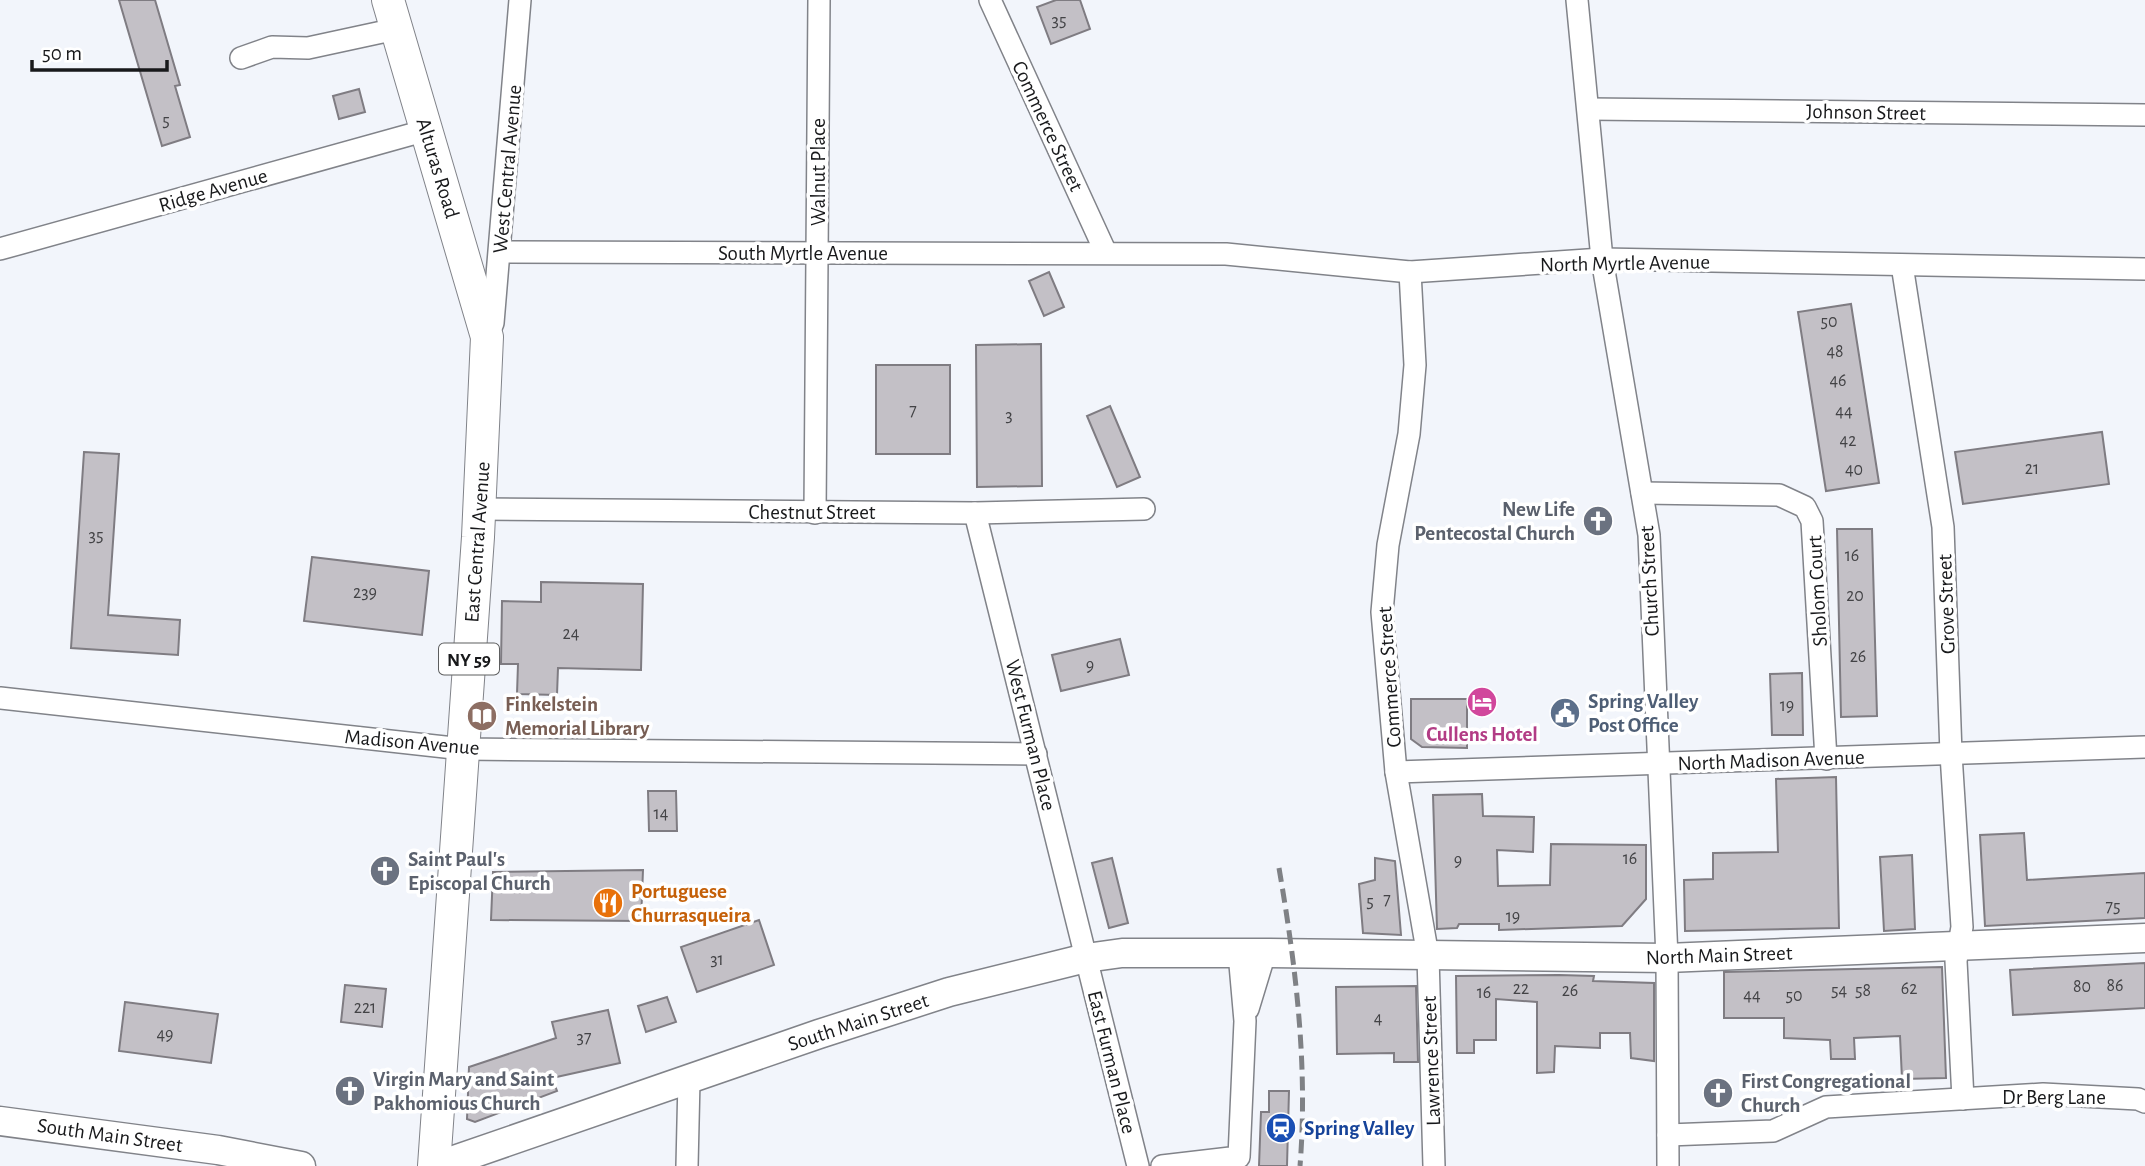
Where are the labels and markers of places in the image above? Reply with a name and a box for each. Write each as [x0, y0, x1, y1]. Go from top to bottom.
place label: New Life Pentecostal Church [1414, 499, 1575, 544]
church icon: New Life Pentecostal Church [1581, 504, 1615, 538]
hotel icon: Cullens Hotel [1465, 685, 1499, 719]
place label: Spring Valley Post Office [1588, 691, 1699, 736]
place label: Finkelstein Memorial Library [505, 694, 650, 739]
public building icon: Spring Valley Post Office [1548, 696, 1582, 730]
library icon: Finkelstein Memorial Library [465, 699, 499, 733]
place label: Cullens Hotel [1426, 724, 1538, 745]
place label: Saint Paul's Episcopal Church [408, 849, 551, 894]
church icon: Saint Paul's Episcopal Church [368, 854, 402, 888]
place label: Portuguese Churrasqueira [631, 881, 751, 926]
restaurant icon: Portuguese Churrasqueira [591, 886, 625, 920]
place label: Virgin Mary and Saint Pakhomious Church [373, 1069, 554, 1114]
place label: First Congregational Church [1741, 1071, 1911, 1116]
church icon: Virgin Mary and Saint Pakhomious Church [333, 1074, 367, 1108]
church icon: First Congregational Church [1701, 1076, 1735, 1110]
station icon: Spring Valley [1264, 1111, 1298, 1145]
place label: Spring Valley [1304, 1118, 1415, 1139]

